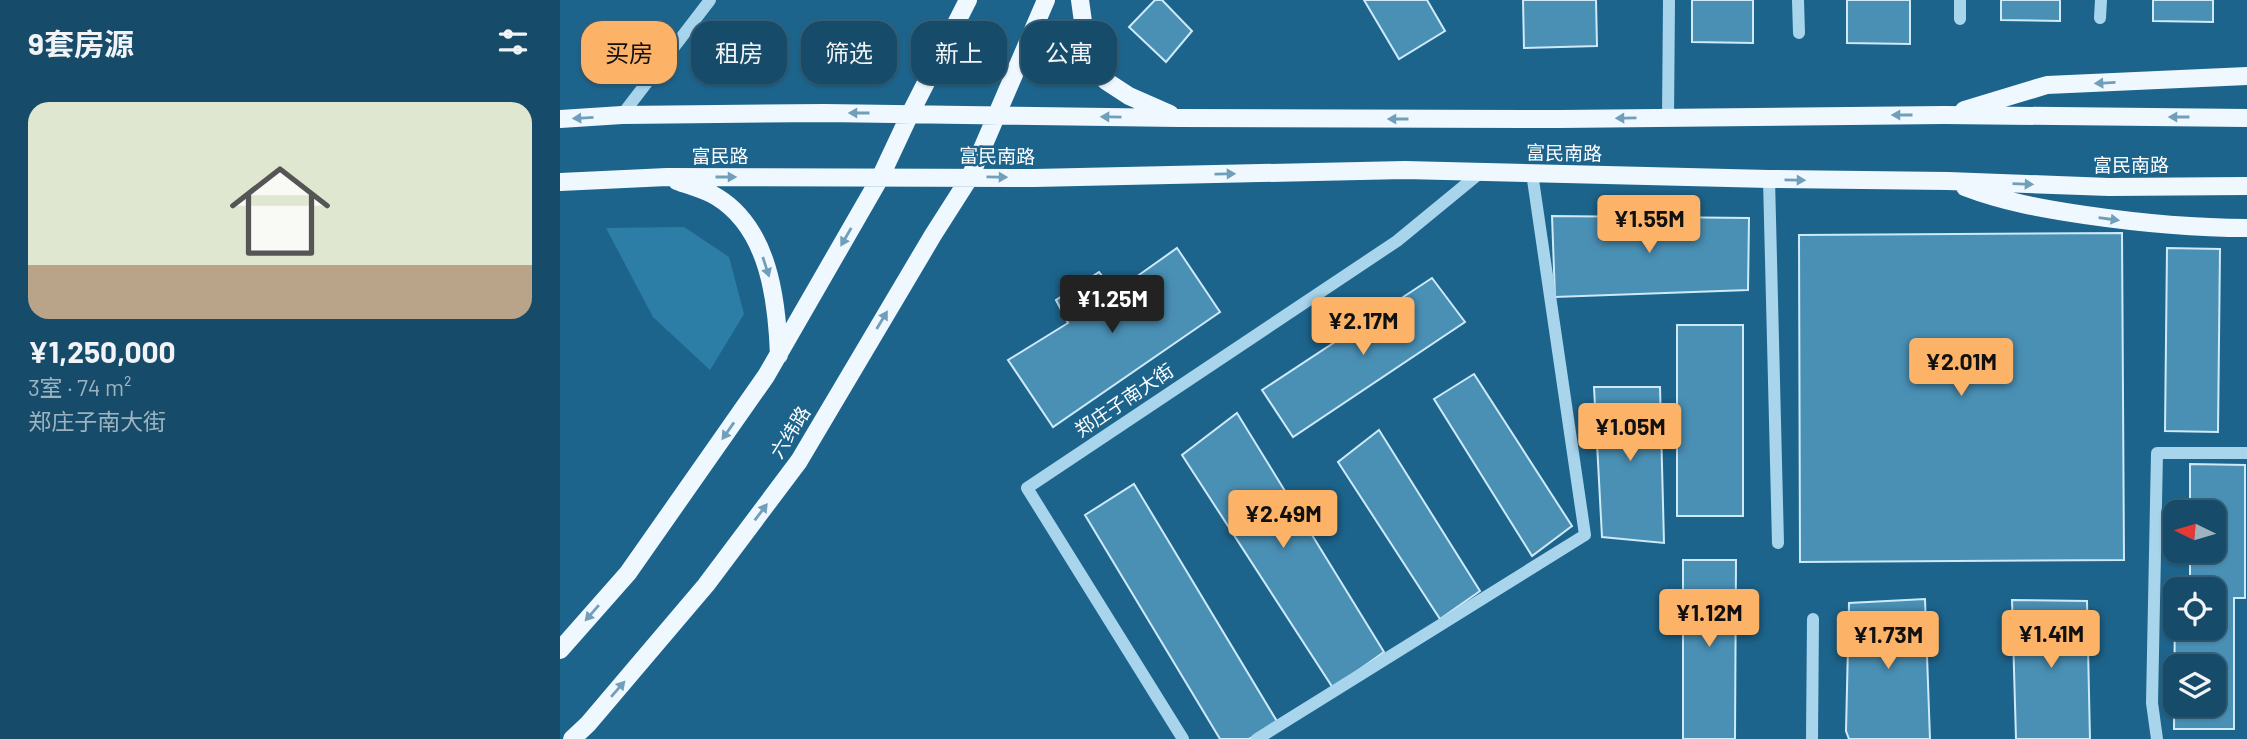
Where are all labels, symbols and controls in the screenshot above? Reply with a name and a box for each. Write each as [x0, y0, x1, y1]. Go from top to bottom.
chip: 买房 [581, 21, 677, 84]
chip: 租房 [691, 21, 787, 84]
chip: 筛选 [801, 21, 897, 84]
chip: 新上 [911, 21, 1007, 84]
chip: 公寓 [1021, 21, 1117, 84]
icon: filters [494, 23, 532, 61]
text: 9套房源 [28, 25, 134, 61]
one-way arrow [2094, 77, 2116, 88]
one-way arrow [848, 107, 870, 119]
one-way arrow [1891, 109, 1913, 121]
one-way arrow [1100, 111, 1122, 123]
one-way arrow [2168, 111, 2190, 123]
one-way arrow [572, 112, 594, 123]
one-way arrow [1615, 112, 1637, 124]
one-way arrow [1387, 113, 1409, 125]
street label: 富民南路 [1526, 140, 1602, 165]
street label: 富民南路 [959, 143, 1035, 168]
street label: 富民路 [691, 144, 749, 167]
icon: home [217, 148, 343, 274]
street label: 富民南路 [2093, 153, 2169, 176]
one-way arrow [1214, 168, 1236, 180]
one-way arrow [715, 171, 737, 183]
one-way arrow [987, 171, 1009, 183]
one-way arrow [1785, 174, 1807, 185]
one-way arrow [2012, 178, 2034, 189]
pin: ¥1.55M [1592, 196, 1706, 255]
text: ¥1.55M [1613, 204, 1685, 232]
one-way arrow [2099, 213, 2121, 224]
one-way arrow [840, 227, 852, 247]
one-way arrow [761, 257, 772, 278]
pin: ¥1.25M [1055, 276, 1169, 335]
text: ¥1.25M [1076, 284, 1148, 312]
pin: ¥2.17M [1306, 298, 1420, 357]
text: ¥2.17M [1328, 306, 1398, 334]
one-way arrow [876, 310, 888, 329]
text: ¥1,250,000 [28, 333, 176, 369]
pin: ¥2.01M [1904, 338, 2018, 398]
text: ¥2.01M [1925, 347, 1997, 375]
street label: 郑庄子南大街 [1070, 358, 1177, 441]
text: 3室 · 74 m² [28, 373, 132, 401]
street label: 六纬路 [765, 401, 814, 462]
pin: ¥1.05M [1573, 404, 1687, 463]
text: 郑庄子南大街 [28, 407, 166, 435]
text: ¥1.05M [1594, 412, 1666, 440]
one-way arrow [721, 422, 735, 440]
pin: ¥2.49M [1226, 490, 1340, 550]
text: ¥2.49M [1244, 499, 1322, 527]
north arrow [2163, 500, 2226, 564]
map controls [2163, 500, 2226, 717]
one-way arrow [753, 503, 767, 521]
button: locate [2163, 577, 2226, 640]
pin: ¥1.12M [1652, 590, 1766, 649]
text: ¥1.12M [1675, 598, 1743, 626]
one-way arrow [585, 605, 600, 622]
pin: ¥1.41M [1994, 610, 2108, 670]
pin: ¥1.73M [1831, 612, 1945, 671]
text: ¥1.41M [2018, 619, 2084, 647]
text: ¥1.73M [1853, 620, 1923, 648]
button: layers [2163, 654, 2226, 717]
one-way arrow [610, 680, 625, 697]

